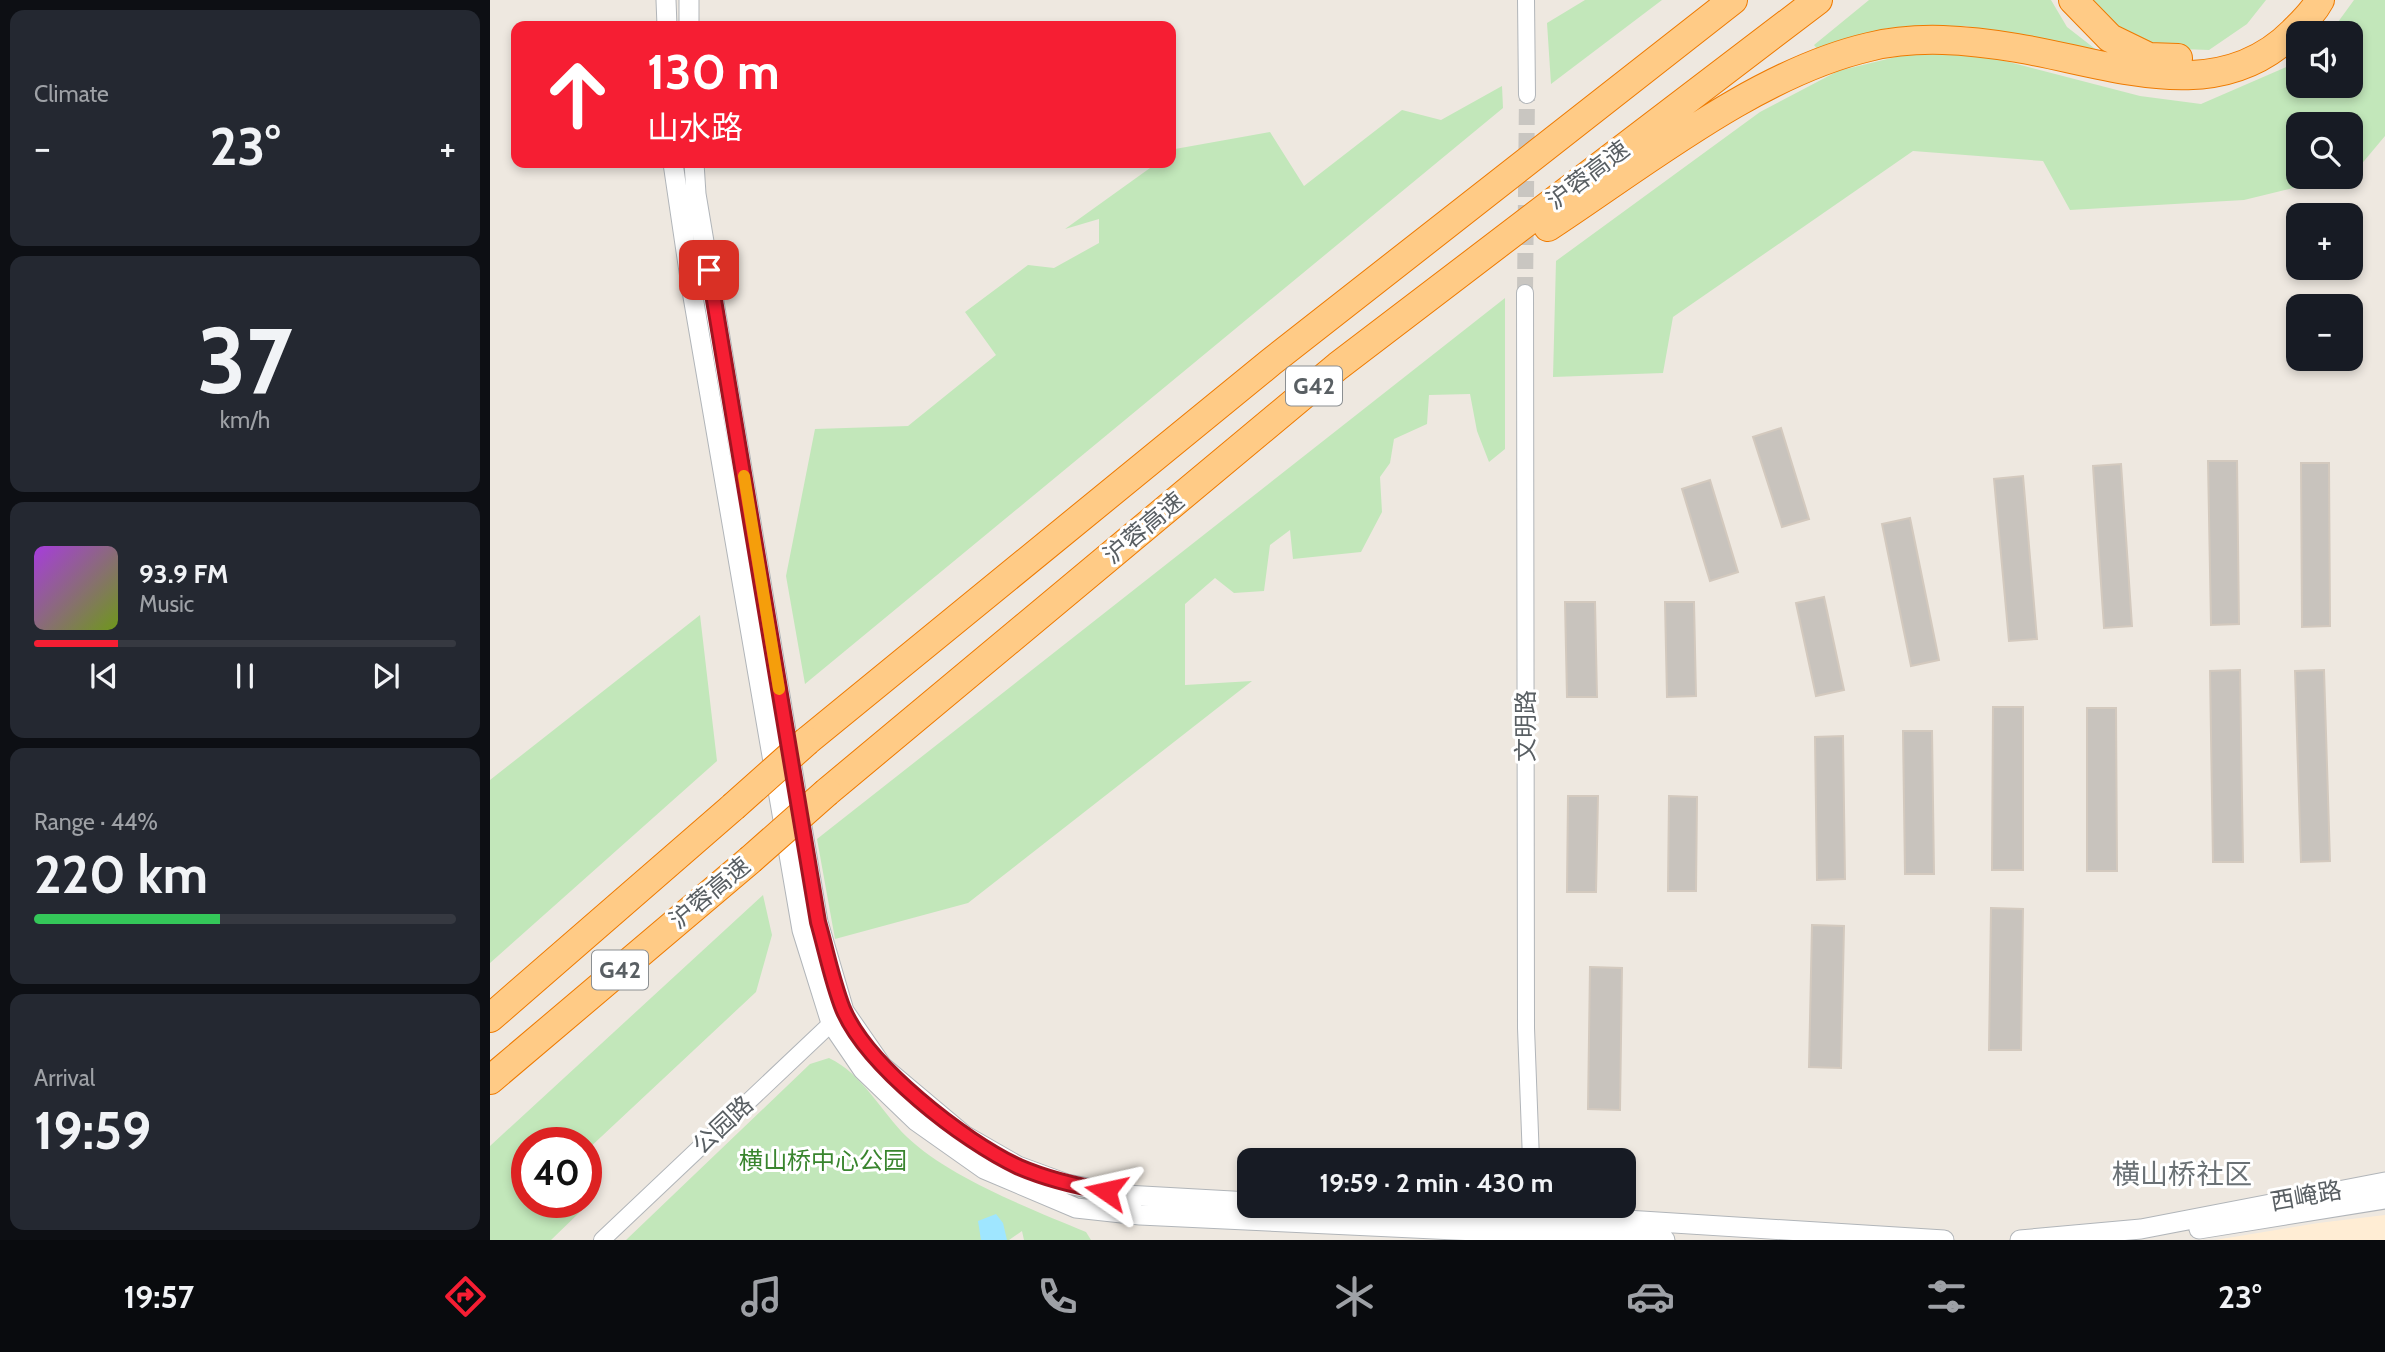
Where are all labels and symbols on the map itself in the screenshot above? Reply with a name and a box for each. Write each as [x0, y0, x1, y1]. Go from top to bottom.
street label: 沪蓉高速 [1541, 134, 1635, 215]
pin [679, 240, 739, 300]
road number: G42 [1286, 366, 1342, 406]
street label: 沪蓉高速 [1098, 486, 1190, 570]
street label: 文明路 [1511, 690, 1540, 762]
street label: 沪蓉高速 [664, 851, 756, 935]
road number: G42 [592, 951, 648, 990]
street label: 公园路 [686, 1089, 759, 1160]
speed limit sign: 40 [511, 1127, 602, 1218]
park label: 横山桥中心公园 [739, 1146, 907, 1175]
position arrow [1069, 1154, 1143, 1228]
district label: 横山桥社区 [2112, 1157, 2252, 1191]
street label: 西崦路 [2268, 1175, 2344, 1216]

